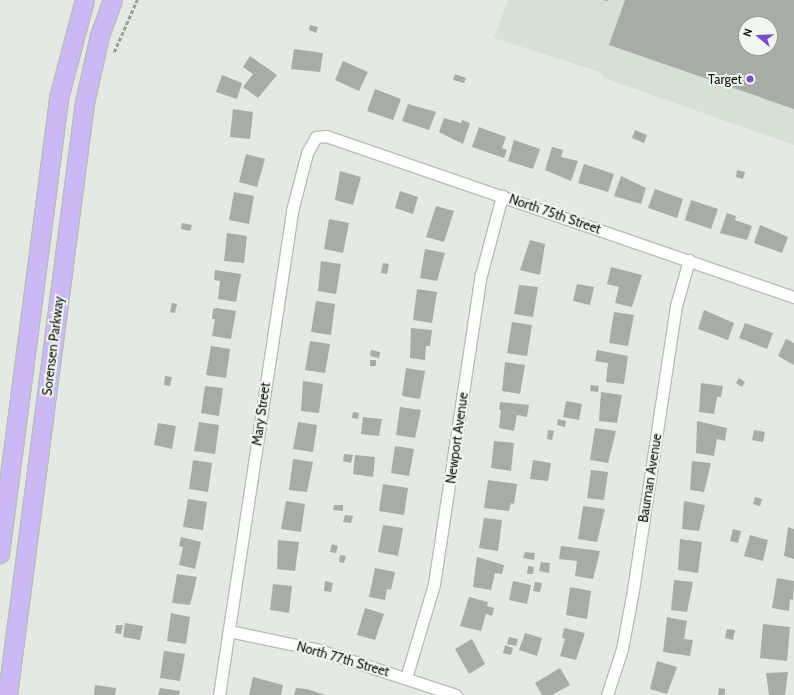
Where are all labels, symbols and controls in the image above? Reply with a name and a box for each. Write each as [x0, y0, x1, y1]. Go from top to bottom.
north arrow [738, 16, 778, 56]
text: N [740, 26, 755, 38]
place label: Target [708, 71, 742, 87]
marker: Target [745, 74, 755, 84]
street label: North 75th Street [507, 191, 603, 237]
street label: Sorensen Parkway [39, 295, 67, 397]
street label: Mary Street [249, 381, 273, 447]
street label: Newport Avenue [443, 391, 471, 485]
street label: Bauman Avenue [635, 432, 665, 524]
street label: North 77th Street [295, 638, 391, 680]

